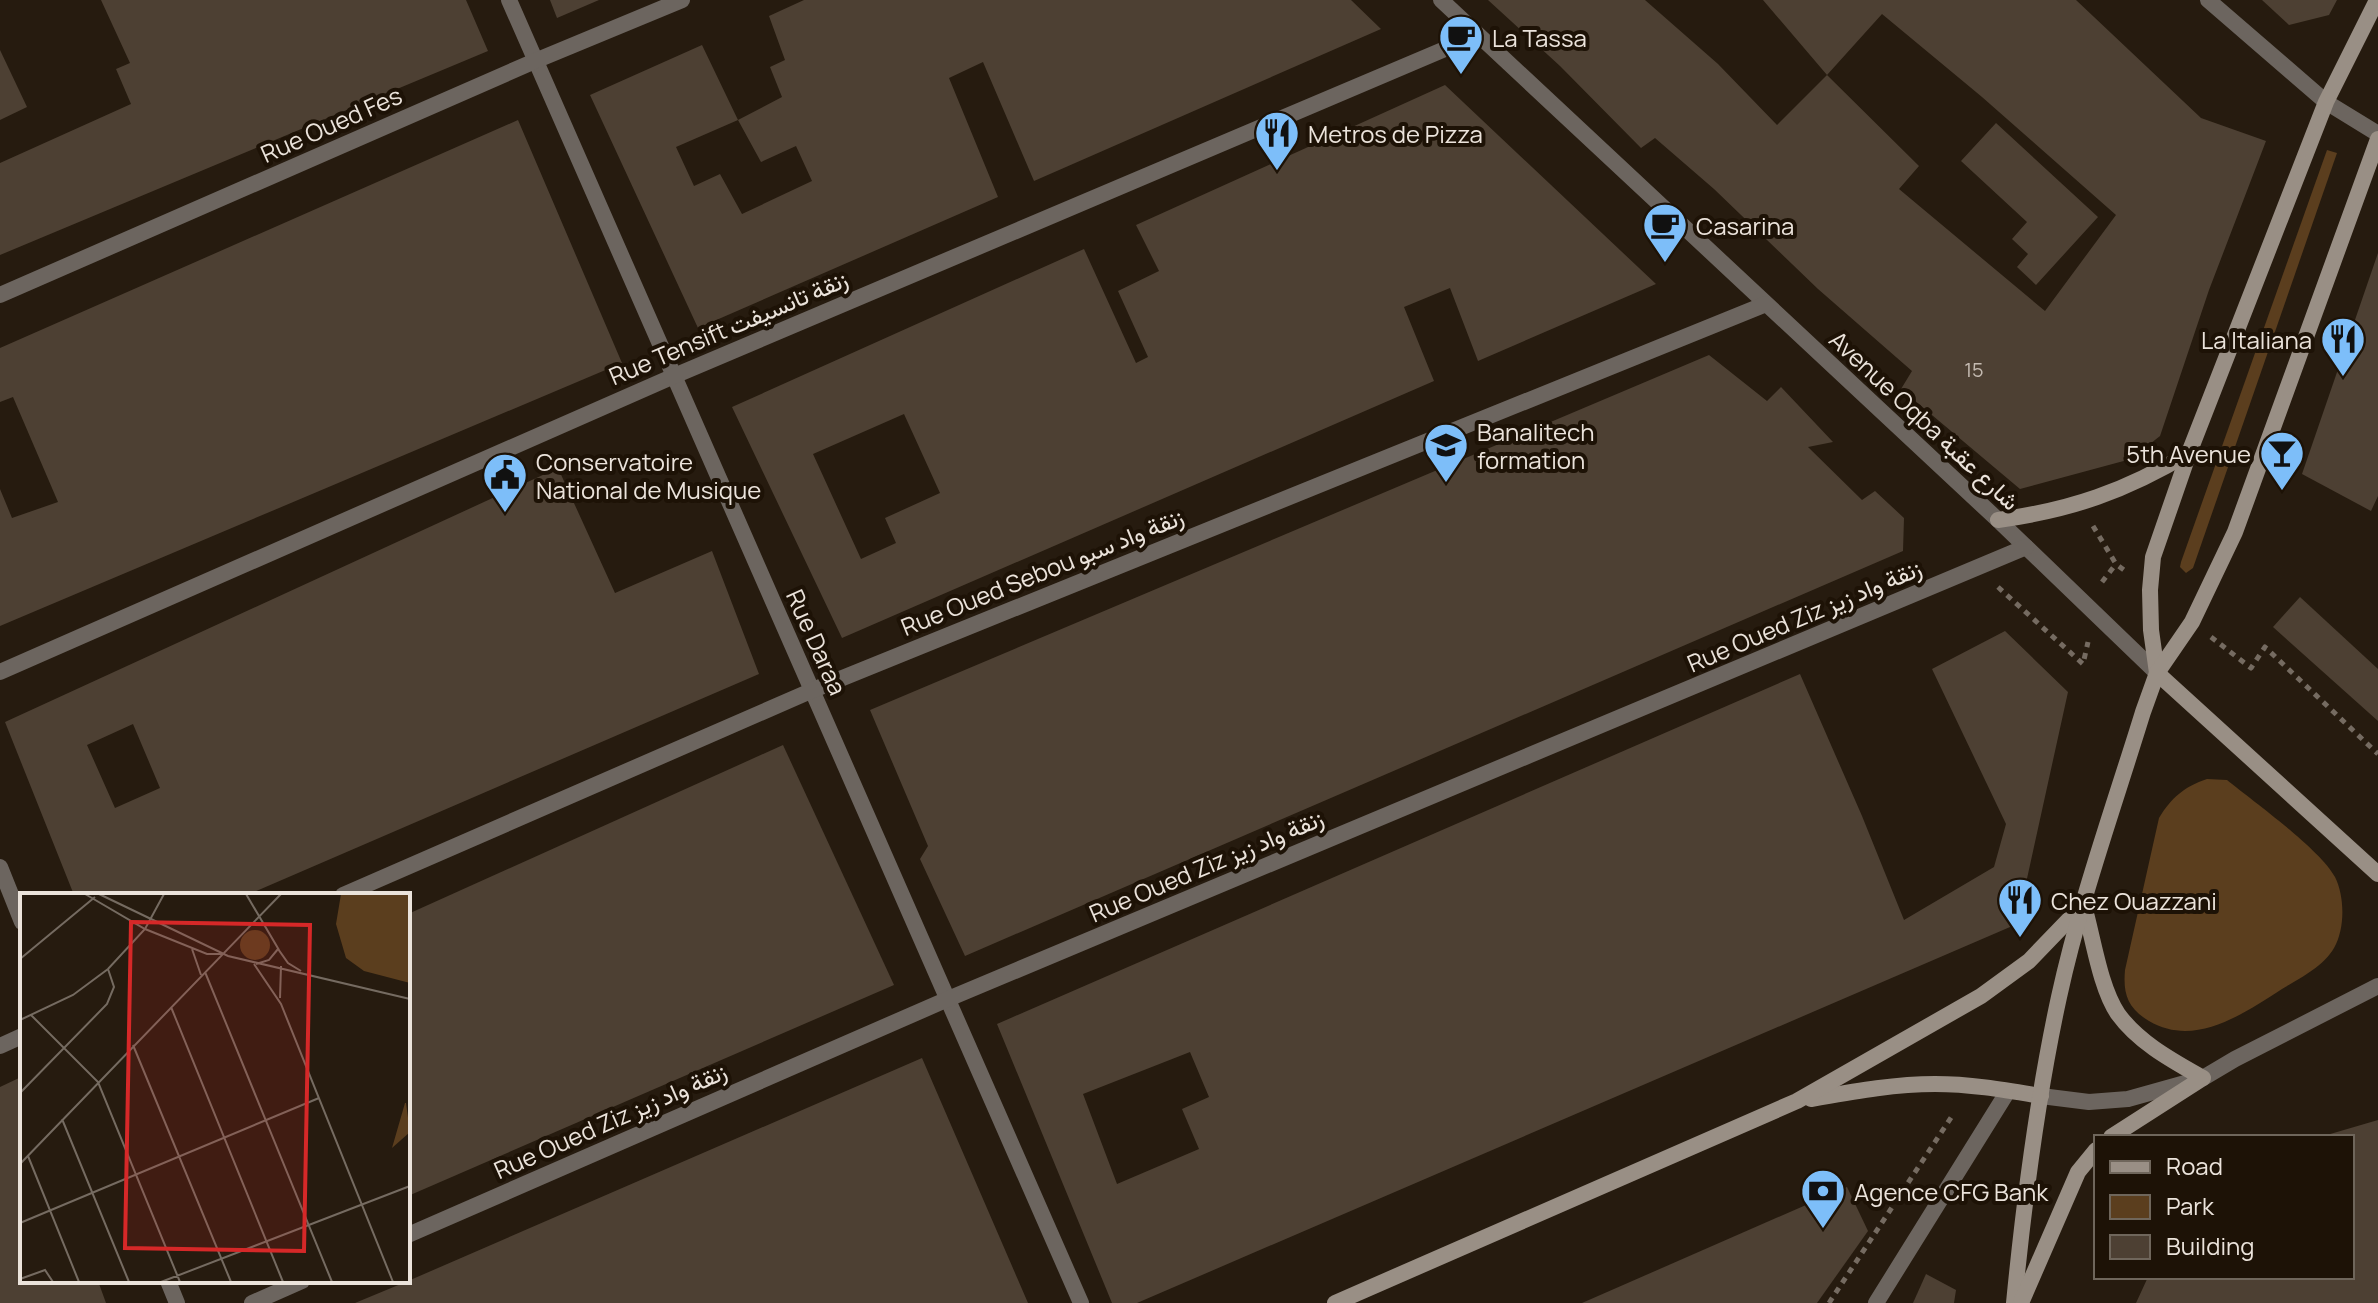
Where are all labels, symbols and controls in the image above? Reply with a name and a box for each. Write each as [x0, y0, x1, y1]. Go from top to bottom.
cafe icon: La Tassa [1437, 13, 1485, 76]
place label: La Tassa [1492, 21, 1587, 54]
street label: Rue Oued Fes [255, 78, 407, 170]
restaurant icon: Metros de Pizza [1253, 109, 1301, 172]
place label: Metros de Pizza [1308, 117, 1483, 150]
cafe icon: Casarina [1641, 201, 1689, 264]
place label: Casarina [1696, 209, 1794, 242]
street label: Rue Tensift زنقة تانسيفت [603, 262, 853, 392]
restaurant icon: La Italiana [2319, 315, 2367, 378]
street label: Avenue Oqba شارع عقبة [1822, 323, 2027, 518]
place label: La Italiana [2201, 323, 2312, 356]
house number: 15 [1964, 356, 1984, 383]
place label: Banalitech formation [1477, 415, 1595, 476]
school or university icon: Banalitech formation [1422, 421, 1470, 484]
bar icon: 5th Avenue [2258, 429, 2306, 492]
place label: 5th Avenue [2126, 437, 2251, 470]
place label: Conservatoire National de Musique [536, 445, 761, 506]
public building icon: Conservatoire National de Musique [481, 451, 529, 514]
street label: Rue Oued Sebou زنقة واد سبو [896, 499, 1188, 643]
street label: Rue Oued Ziz زنقة واد زيز [1682, 551, 1926, 679]
street label: Rue Daraa [779, 584, 855, 700]
street label: Rue Oued Ziz زنقة واد زيز [1084, 801, 1328, 929]
restaurant icon: Chez Ouazzani [1996, 876, 2044, 939]
place label: Chez Ouazzani [2051, 884, 2217, 917]
inset map [20, 893, 410, 1283]
street label: Rue Oued Ziz زنقة واد زيز [488, 1054, 732, 1186]
legend [2094, 1135, 2354, 1279]
text: Road [2166, 1149, 2223, 1182]
bank icon: Agence CFG Bank [1799, 1167, 1847, 1230]
place label: Agence CFG Bank [1854, 1175, 2049, 1208]
text: Park [2166, 1189, 2215, 1222]
text: Building [2166, 1229, 2254, 1262]

